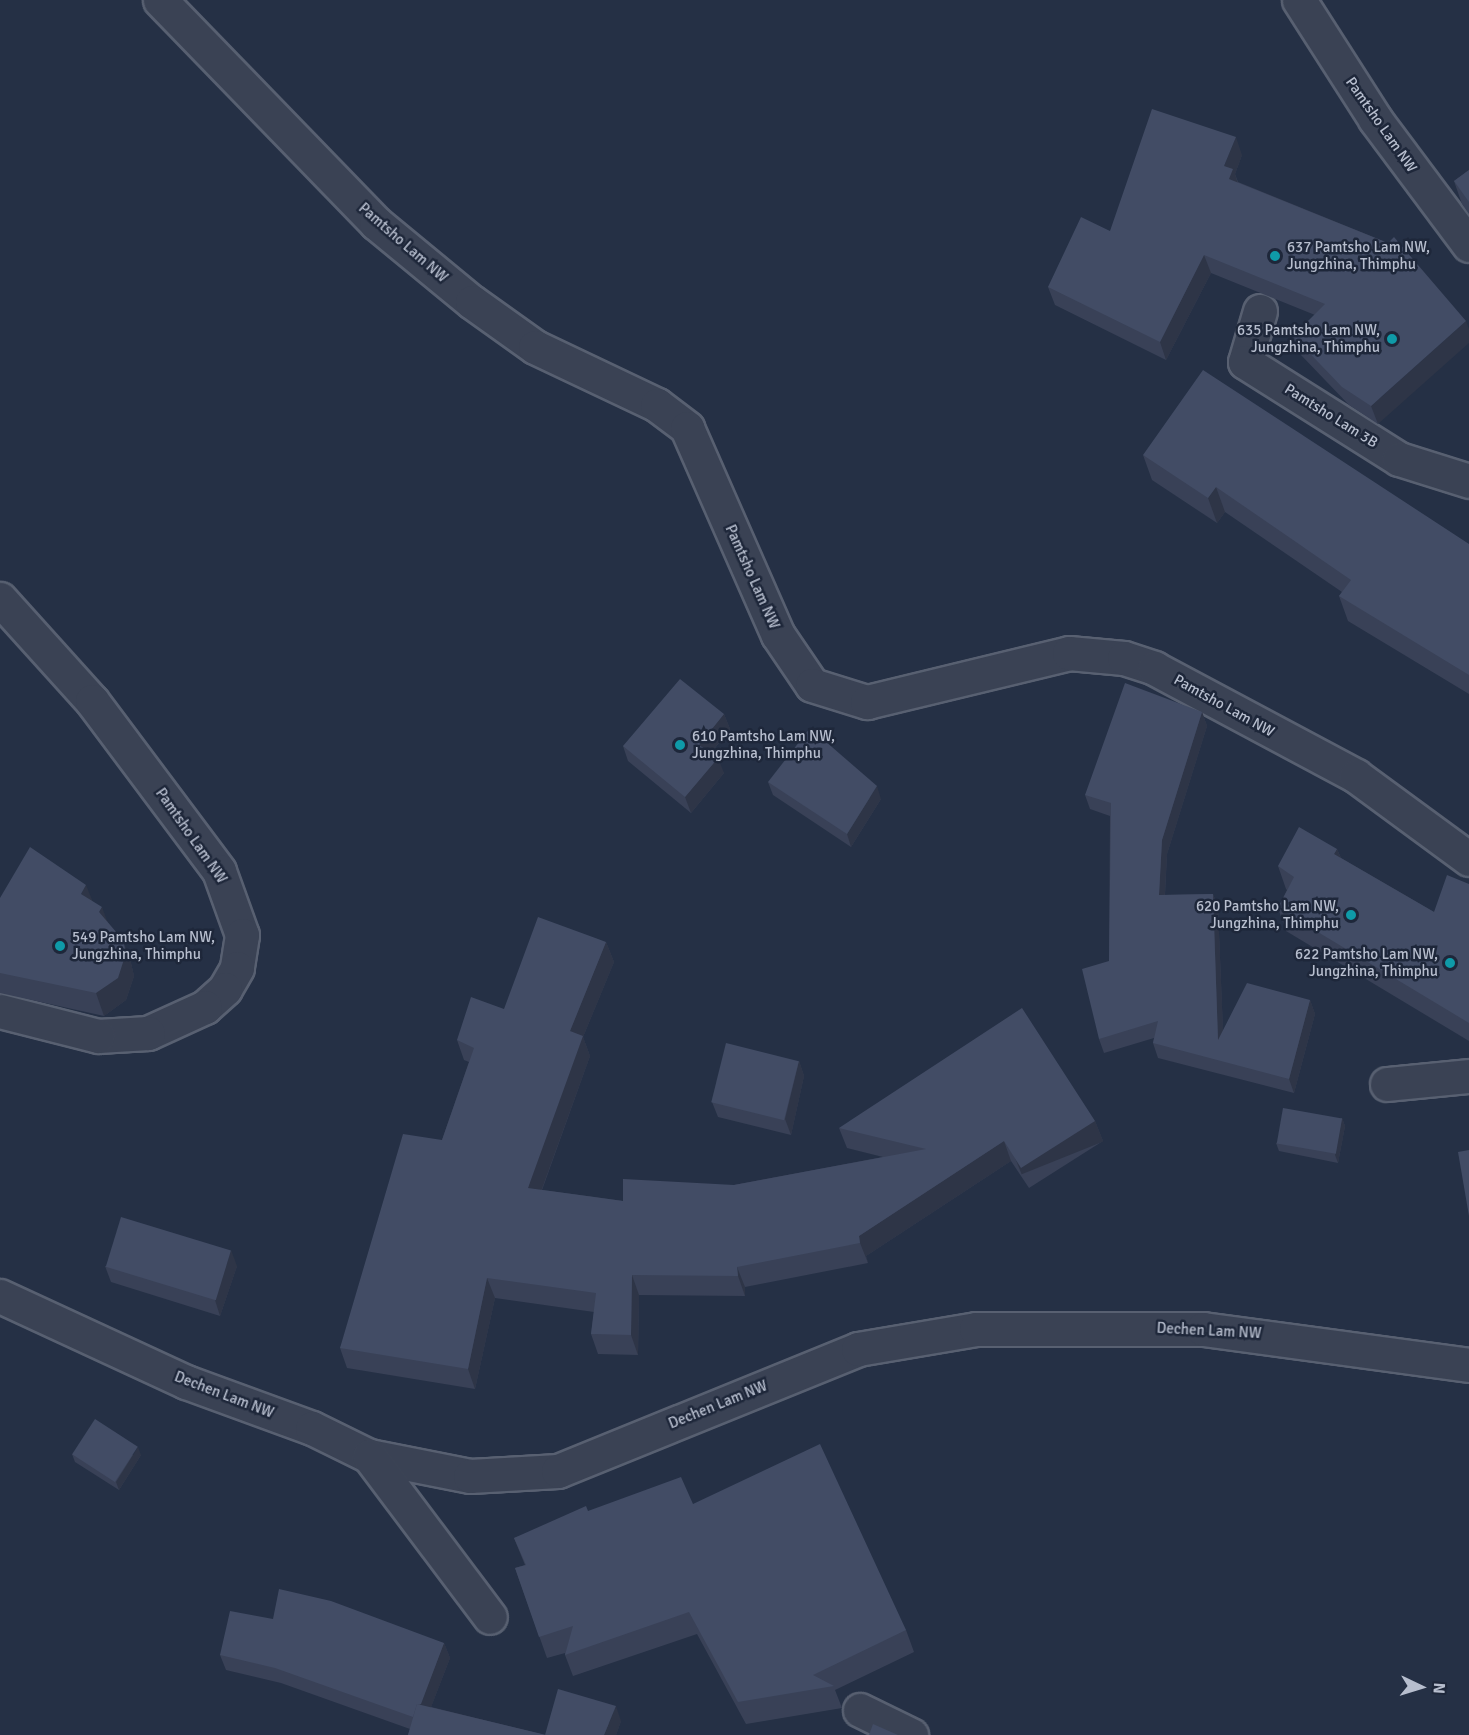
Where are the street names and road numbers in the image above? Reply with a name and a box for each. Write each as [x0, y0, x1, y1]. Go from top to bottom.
street label: Pamtsho Lam NW [1341, 74, 1421, 176]
street label: Pamtsho Lam NW [355, 199, 451, 287]
street label: Pamtsho Lam 3B [1281, 380, 1381, 452]
street label: Pamtsho Lam NW [721, 522, 783, 632]
street label: Pamtsho Lam NW [1171, 671, 1277, 741]
street label: Pamtsho Lam NW [151, 785, 231, 887]
street label: Dechen Lam NW [1156, 1319, 1262, 1343]
street label: Dechen Lam NW [172, 1368, 276, 1422]
street label: Dechen Lam NW [666, 1377, 770, 1433]

